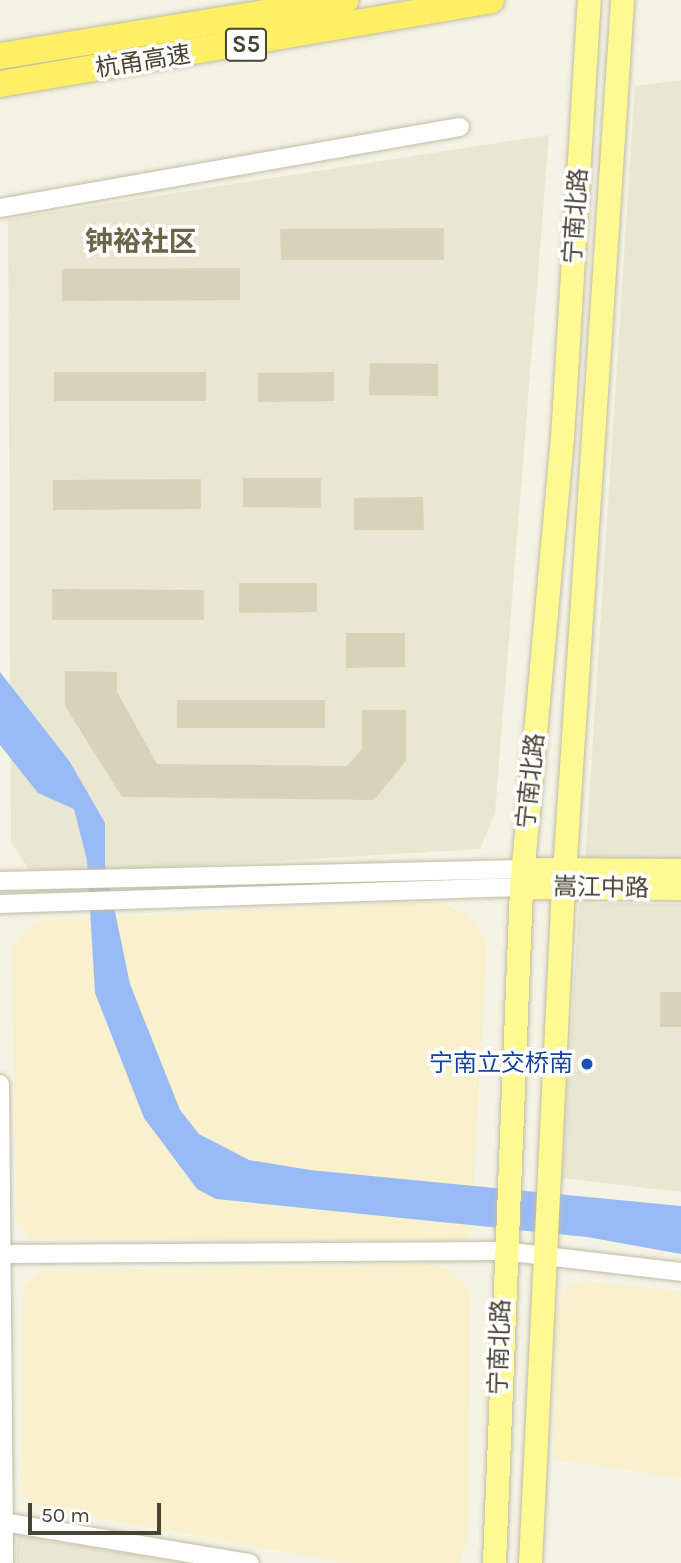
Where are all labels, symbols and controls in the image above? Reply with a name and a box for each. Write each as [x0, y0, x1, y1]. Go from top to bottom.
road number: S5 [223, 26, 269, 64]
street label: 杭甬高速 [93, 40, 193, 84]
street label: 宁南北路 [558, 167, 594, 265]
district label: 钟裕社区 [85, 225, 197, 259]
street label: 宁南北路 [512, 732, 550, 830]
street label: 嵩江中路 [553, 873, 649, 903]
place label: 宁南立交桥南 [429, 1050, 573, 1078]
marker: 宁南立交桥南 [579, 1056, 595, 1072]
street label: 宁南北路 [484, 1299, 516, 1395]
scale bar [32, 1490, 164, 1534]
text: 50 m [41, 1503, 90, 1527]

